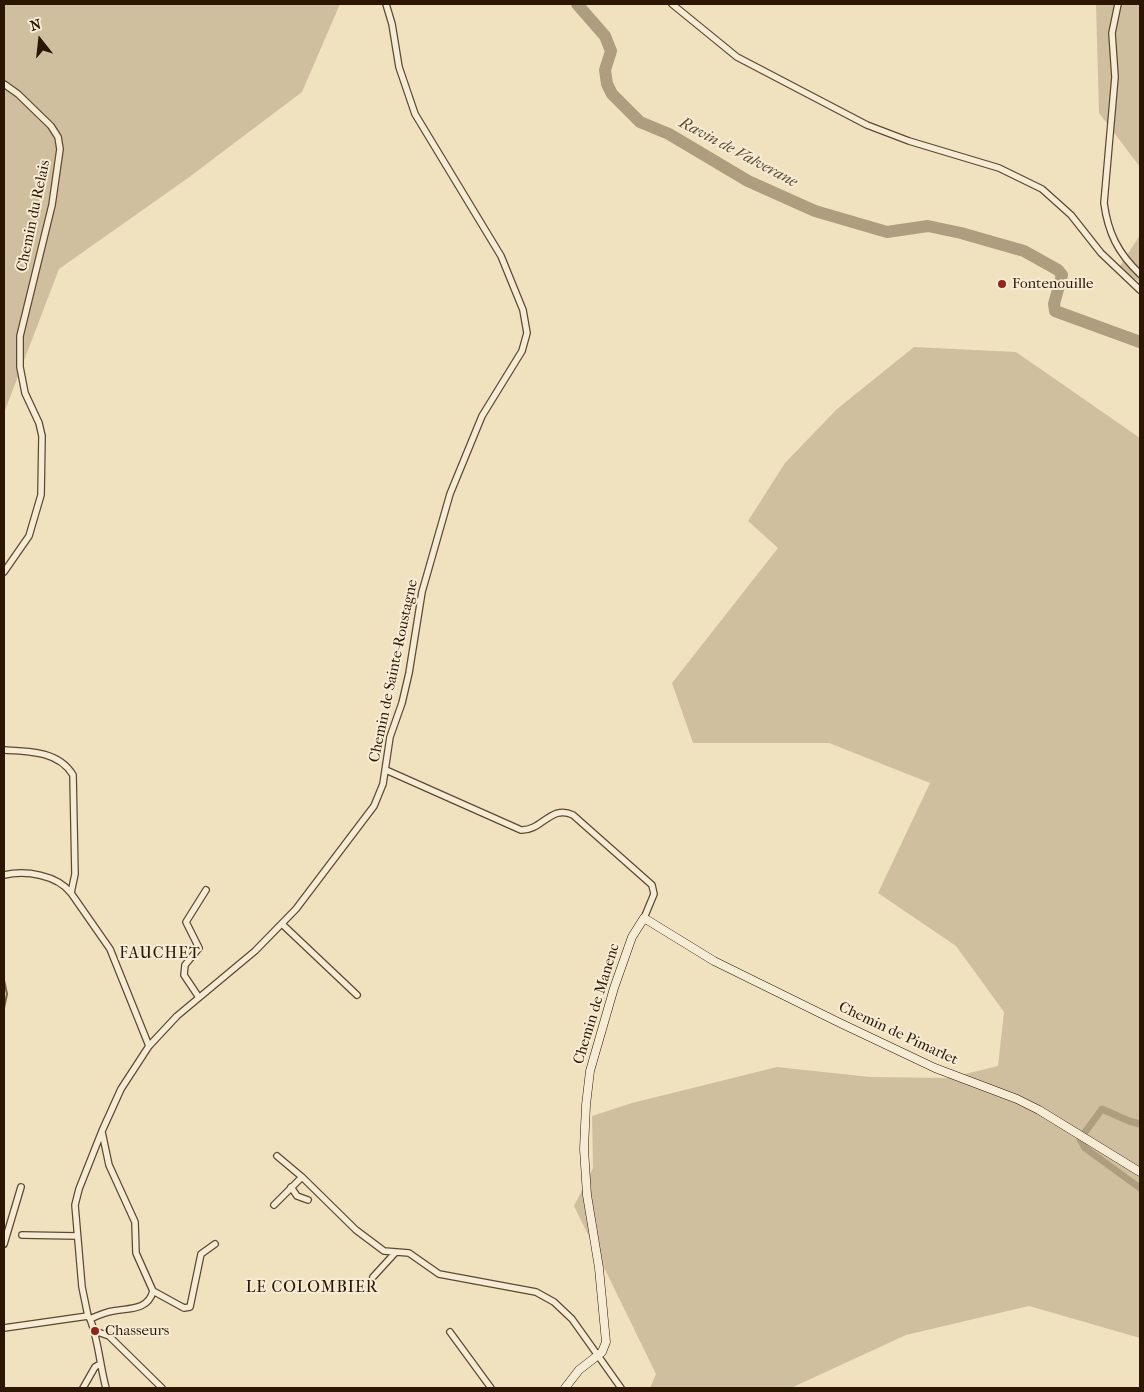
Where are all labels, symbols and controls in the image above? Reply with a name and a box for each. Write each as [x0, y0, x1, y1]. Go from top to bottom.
north arrow [15, 15, 65, 65]
text: N [28, 15, 43, 35]
water label: Ravin de Valverane [676, 114, 800, 192]
street label: Chemin du Relais [13, 159, 55, 273]
place label: Fontenouille [1012, 275, 1093, 293]
marker: Fontenouille [996, 278, 1008, 290]
street label: Chemin de Sainte-Roustagne [366, 578, 422, 764]
street label: Chemin de Manenc [570, 941, 624, 1067]
district label: FAUCHET [118, 944, 202, 964]
street label: Chemin de Pimarlet [836, 998, 960, 1070]
district label: LE COLOMBIER [244, 1278, 380, 1298]
place label: Chasseurs [105, 1322, 169, 1340]
marker: Chasseurs [89, 1325, 101, 1337]

